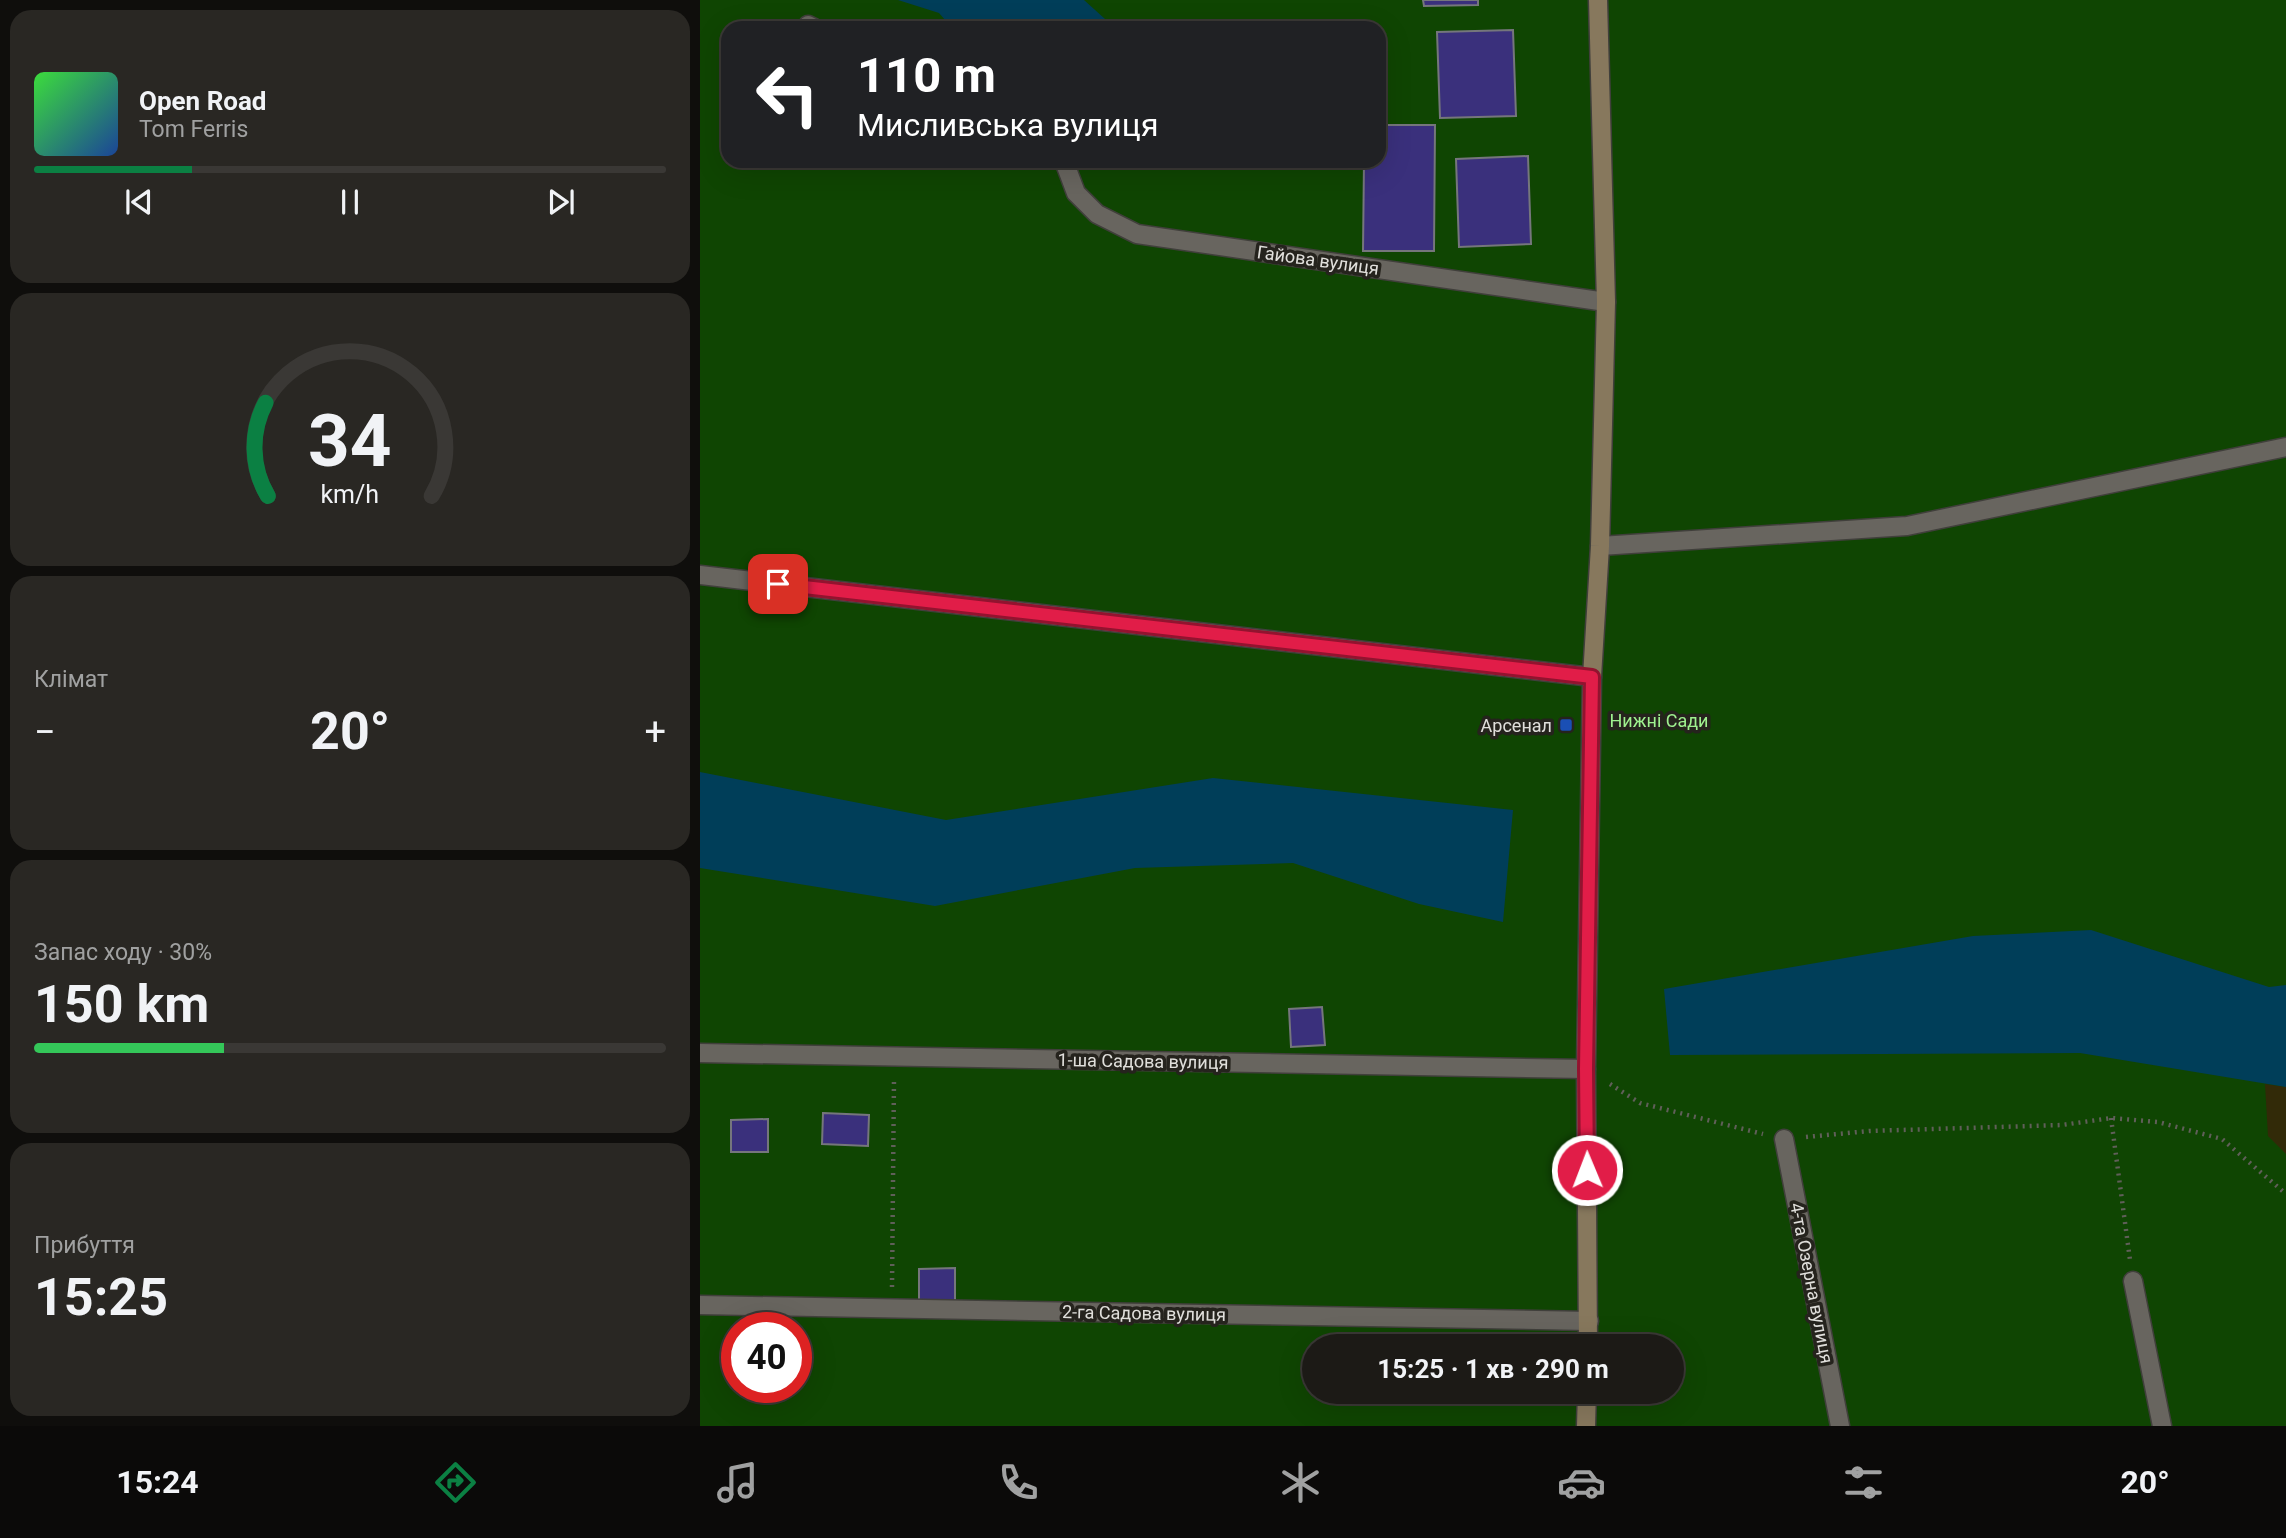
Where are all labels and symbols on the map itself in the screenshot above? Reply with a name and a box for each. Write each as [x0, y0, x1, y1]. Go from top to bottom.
street label: Гайова вулиця [1256, 241, 1380, 279]
pin [748, 554, 808, 614]
park label: Нижні Сади [1610, 710, 1709, 731]
place label: Арсенал [1481, 715, 1552, 736]
marker: Арсенал [1558, 717, 1574, 733]
street label: 1-ша Садова вулиця [1057, 1049, 1229, 1073]
position arrow [1550, 1133, 1624, 1207]
street label: 4-та Озерна вулиця [1786, 1201, 1838, 1365]
street label: 2-га Садова вулиця [1062, 1301, 1226, 1325]
speed limit sign: 40 [721, 1312, 812, 1403]

